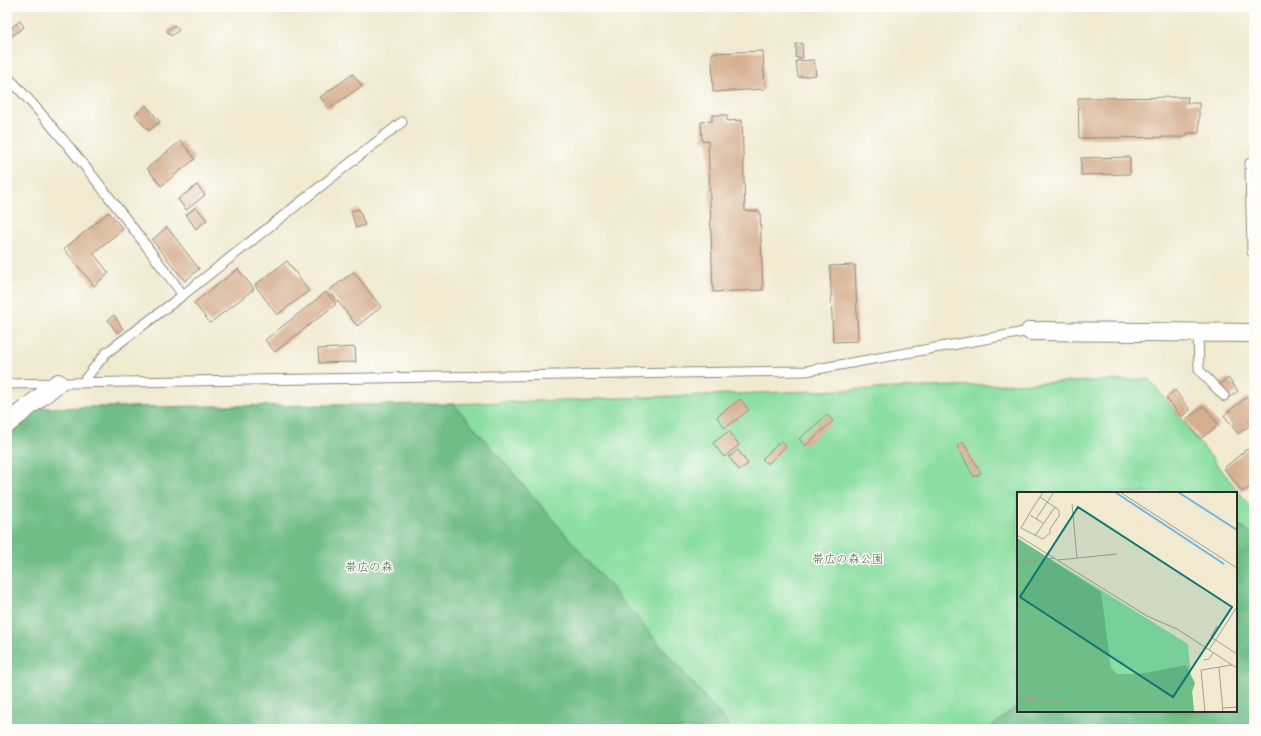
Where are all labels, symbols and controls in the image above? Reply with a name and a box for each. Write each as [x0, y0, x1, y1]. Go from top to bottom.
inset map [1017, 492, 1237, 712]
park label: 帯広の森公園 [812, 552, 884, 566]
park label: 帯広の森 [345, 560, 393, 574]

